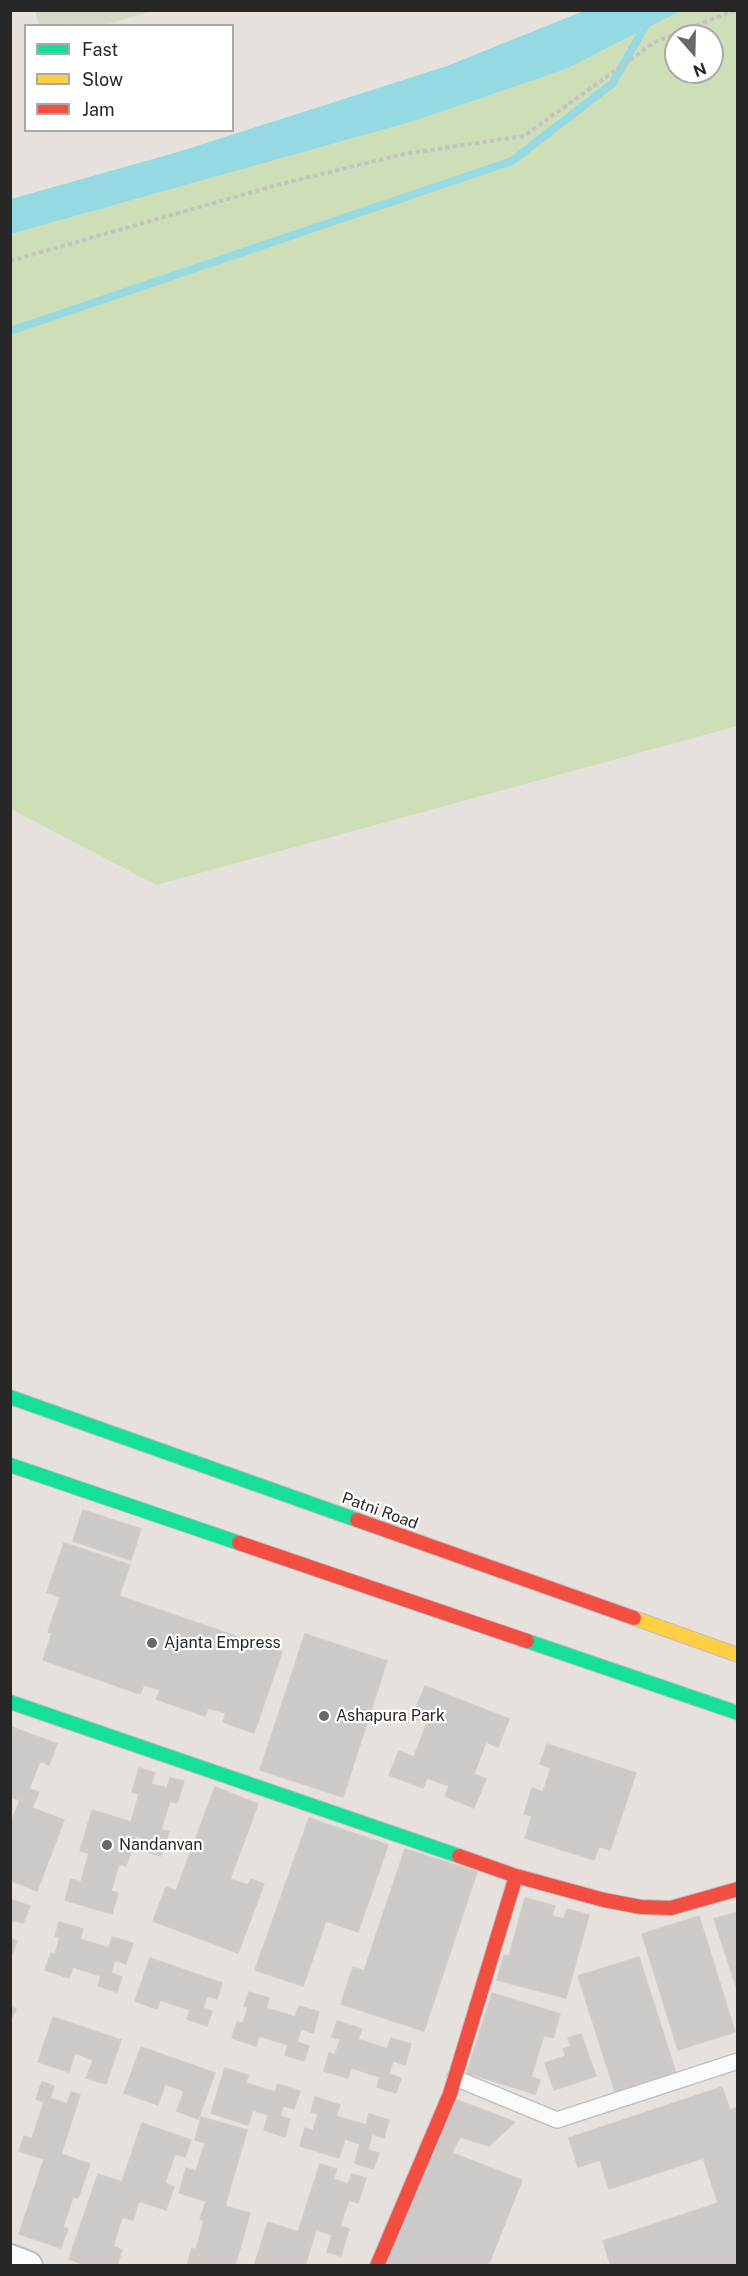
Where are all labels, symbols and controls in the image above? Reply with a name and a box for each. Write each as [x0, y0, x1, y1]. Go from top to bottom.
legend [24, 24, 234, 132]
north arrow [664, 24, 724, 84]
text: Fast [82, 39, 118, 60]
text: N [691, 58, 709, 81]
text: Slow [82, 69, 123, 90]
text: Jam [82, 99, 115, 120]
street label: Patni Road [339, 1488, 421, 1534]
place label: Ajanta Empress [164, 1633, 281, 1653]
marker: Ajanta Empress [145, 1636, 159, 1650]
place label: Ashapura Park [336, 1706, 445, 1726]
marker: Ashapura Park [317, 1709, 331, 1723]
place label: Nandanvan [119, 1835, 202, 1855]
marker: Nandanvan [100, 1838, 114, 1852]

